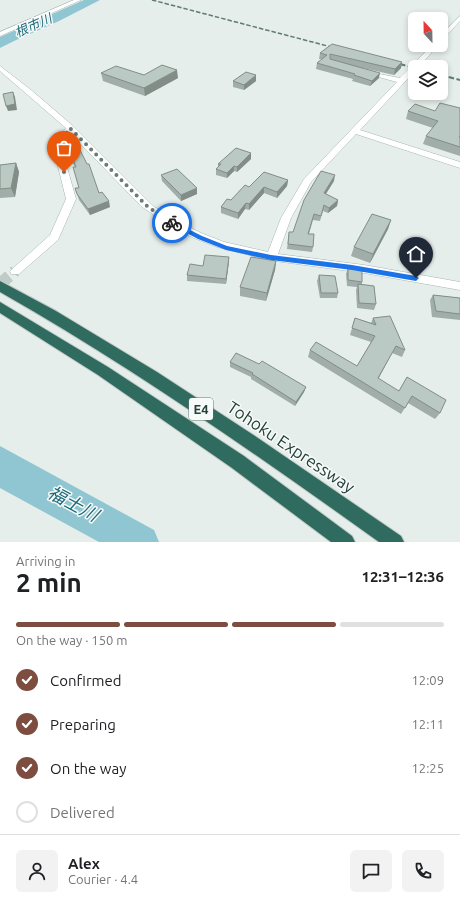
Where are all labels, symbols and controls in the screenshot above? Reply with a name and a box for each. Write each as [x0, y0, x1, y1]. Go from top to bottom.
water label: 根市川 [12, 10, 55, 39]
north arrow [408, 12, 448, 52]
map controls [408, 12, 448, 100]
button: layers [408, 60, 448, 100]
pin [47, 131, 81, 172]
icon: bag [53, 137, 75, 159]
courier [152, 203, 192, 243]
icon: bike [161, 212, 183, 234]
pin [399, 237, 433, 278]
icon: home [405, 243, 427, 265]
street label: Tohoku Expressway [224, 397, 358, 496]
road number: E4 [189, 398, 213, 420]
water label: 福士川 [45, 482, 104, 526]
text: Arriving in [16, 554, 75, 568]
text: 2 min [16, 568, 82, 597]
text: 12:31–12:36 [361, 568, 444, 585]
text: On the way · 150 m [16, 633, 128, 647]
icon: check [16, 669, 38, 691]
text: Confirmed [50, 672, 122, 689]
text: 12:09 [411, 673, 444, 687]
icon: check [16, 713, 38, 735]
text: Preparing [50, 716, 116, 733]
text: 12:11 [411, 717, 444, 731]
icon: check [16, 757, 38, 779]
text: On the way [50, 760, 126, 777]
text: 12:25 [411, 761, 444, 775]
text: Delivered [50, 804, 115, 821]
button: person [16, 850, 58, 892]
button: chat [350, 850, 392, 892]
button: phone [402, 850, 444, 892]
text: Alex [68, 855, 100, 872]
text: Courier · 4.4 [68, 872, 138, 886]

